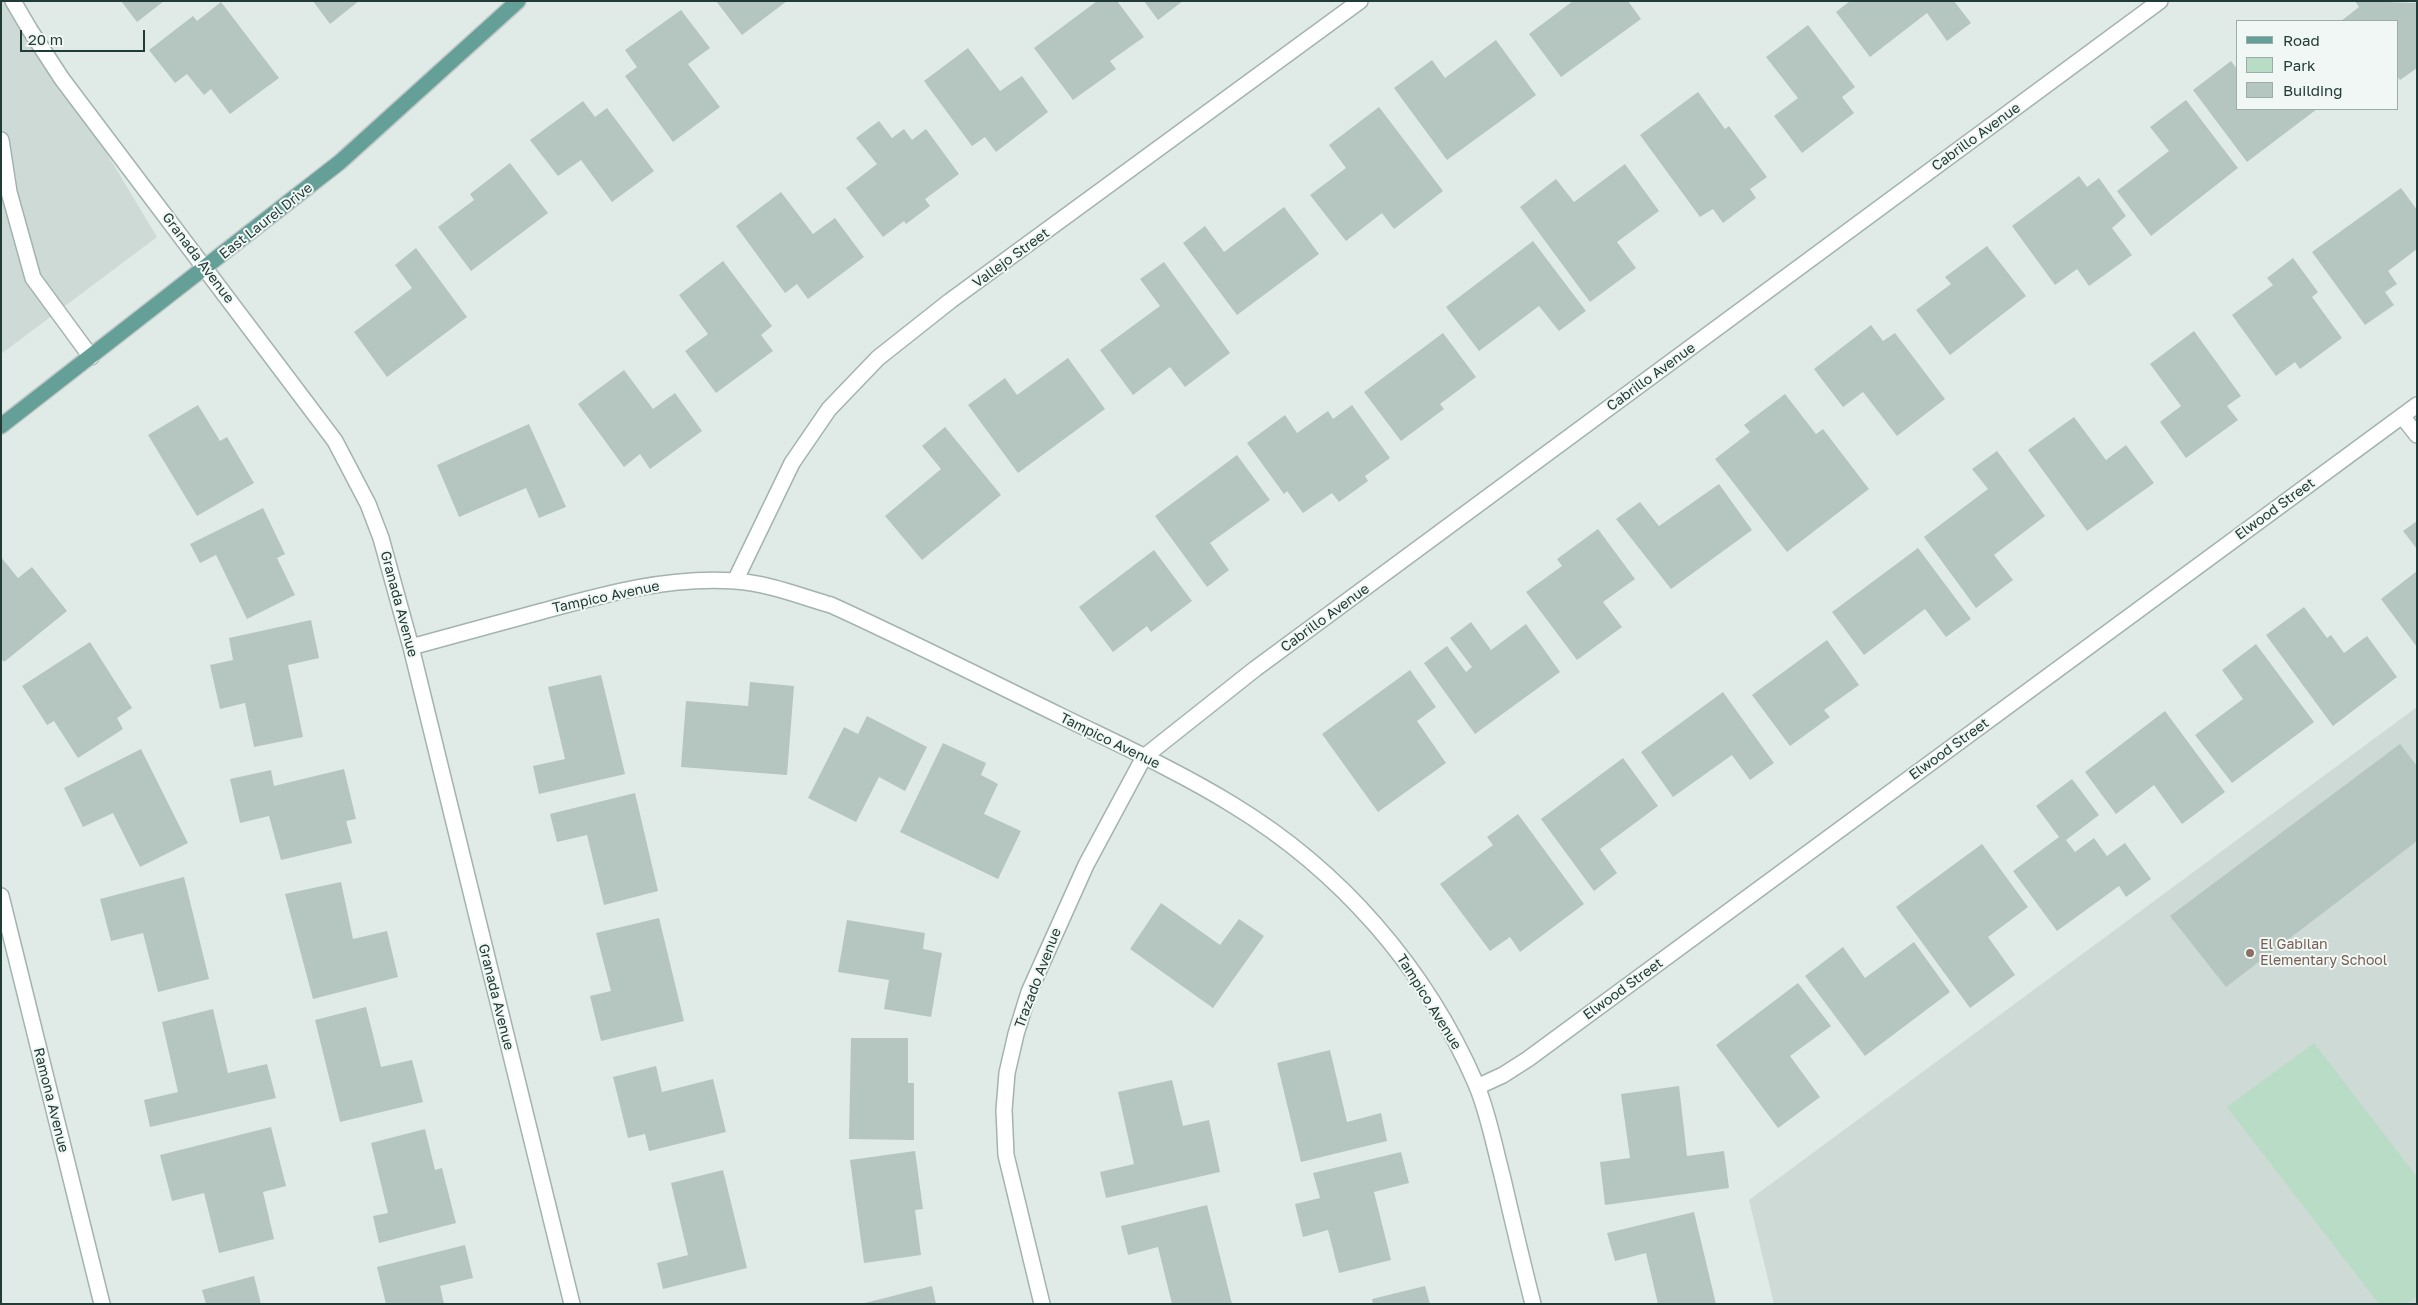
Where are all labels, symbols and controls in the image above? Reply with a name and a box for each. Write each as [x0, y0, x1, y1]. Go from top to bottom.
scale bar [22, 20, 148, 52]
legend [2236, 20, 2398, 110]
text: 20 m [28, 30, 63, 48]
text: Road [2283, 31, 2320, 49]
text: Park [2283, 56, 2315, 74]
text: Building [2283, 81, 2343, 99]
street label: Cabrillo Avenue [1928, 99, 2024, 175]
street label: East Laurel Drive [216, 179, 316, 263]
street label: Granada Avenue [158, 209, 238, 307]
street label: Vallejo Street [969, 225, 1053, 291]
street label: Cabrillo Avenue [1603, 339, 1699, 415]
street label: Elwood Street [2232, 474, 2318, 544]
street label: Granada Avenue [377, 549, 421, 659]
street label: Tampico Avenue [551, 577, 661, 617]
street label: Cabrillo Avenue [1277, 580, 1373, 656]
street label: Tampico Avenue [1057, 710, 1163, 772]
street label: Elwood Street [1906, 714, 1992, 784]
street label: Trazado Avenue [1011, 926, 1065, 1030]
place label: El Gabilan Elementary School [2260, 937, 2387, 970]
street label: Granada Avenue [475, 942, 517, 1052]
marker: El Gabilan Elementary School [2244, 947, 2256, 959]
street label: Tampico Avenue [1393, 951, 1465, 1053]
street label: Elwood Street [1580, 954, 1666, 1024]
street label: Ramona Avenue [30, 1046, 72, 1154]

